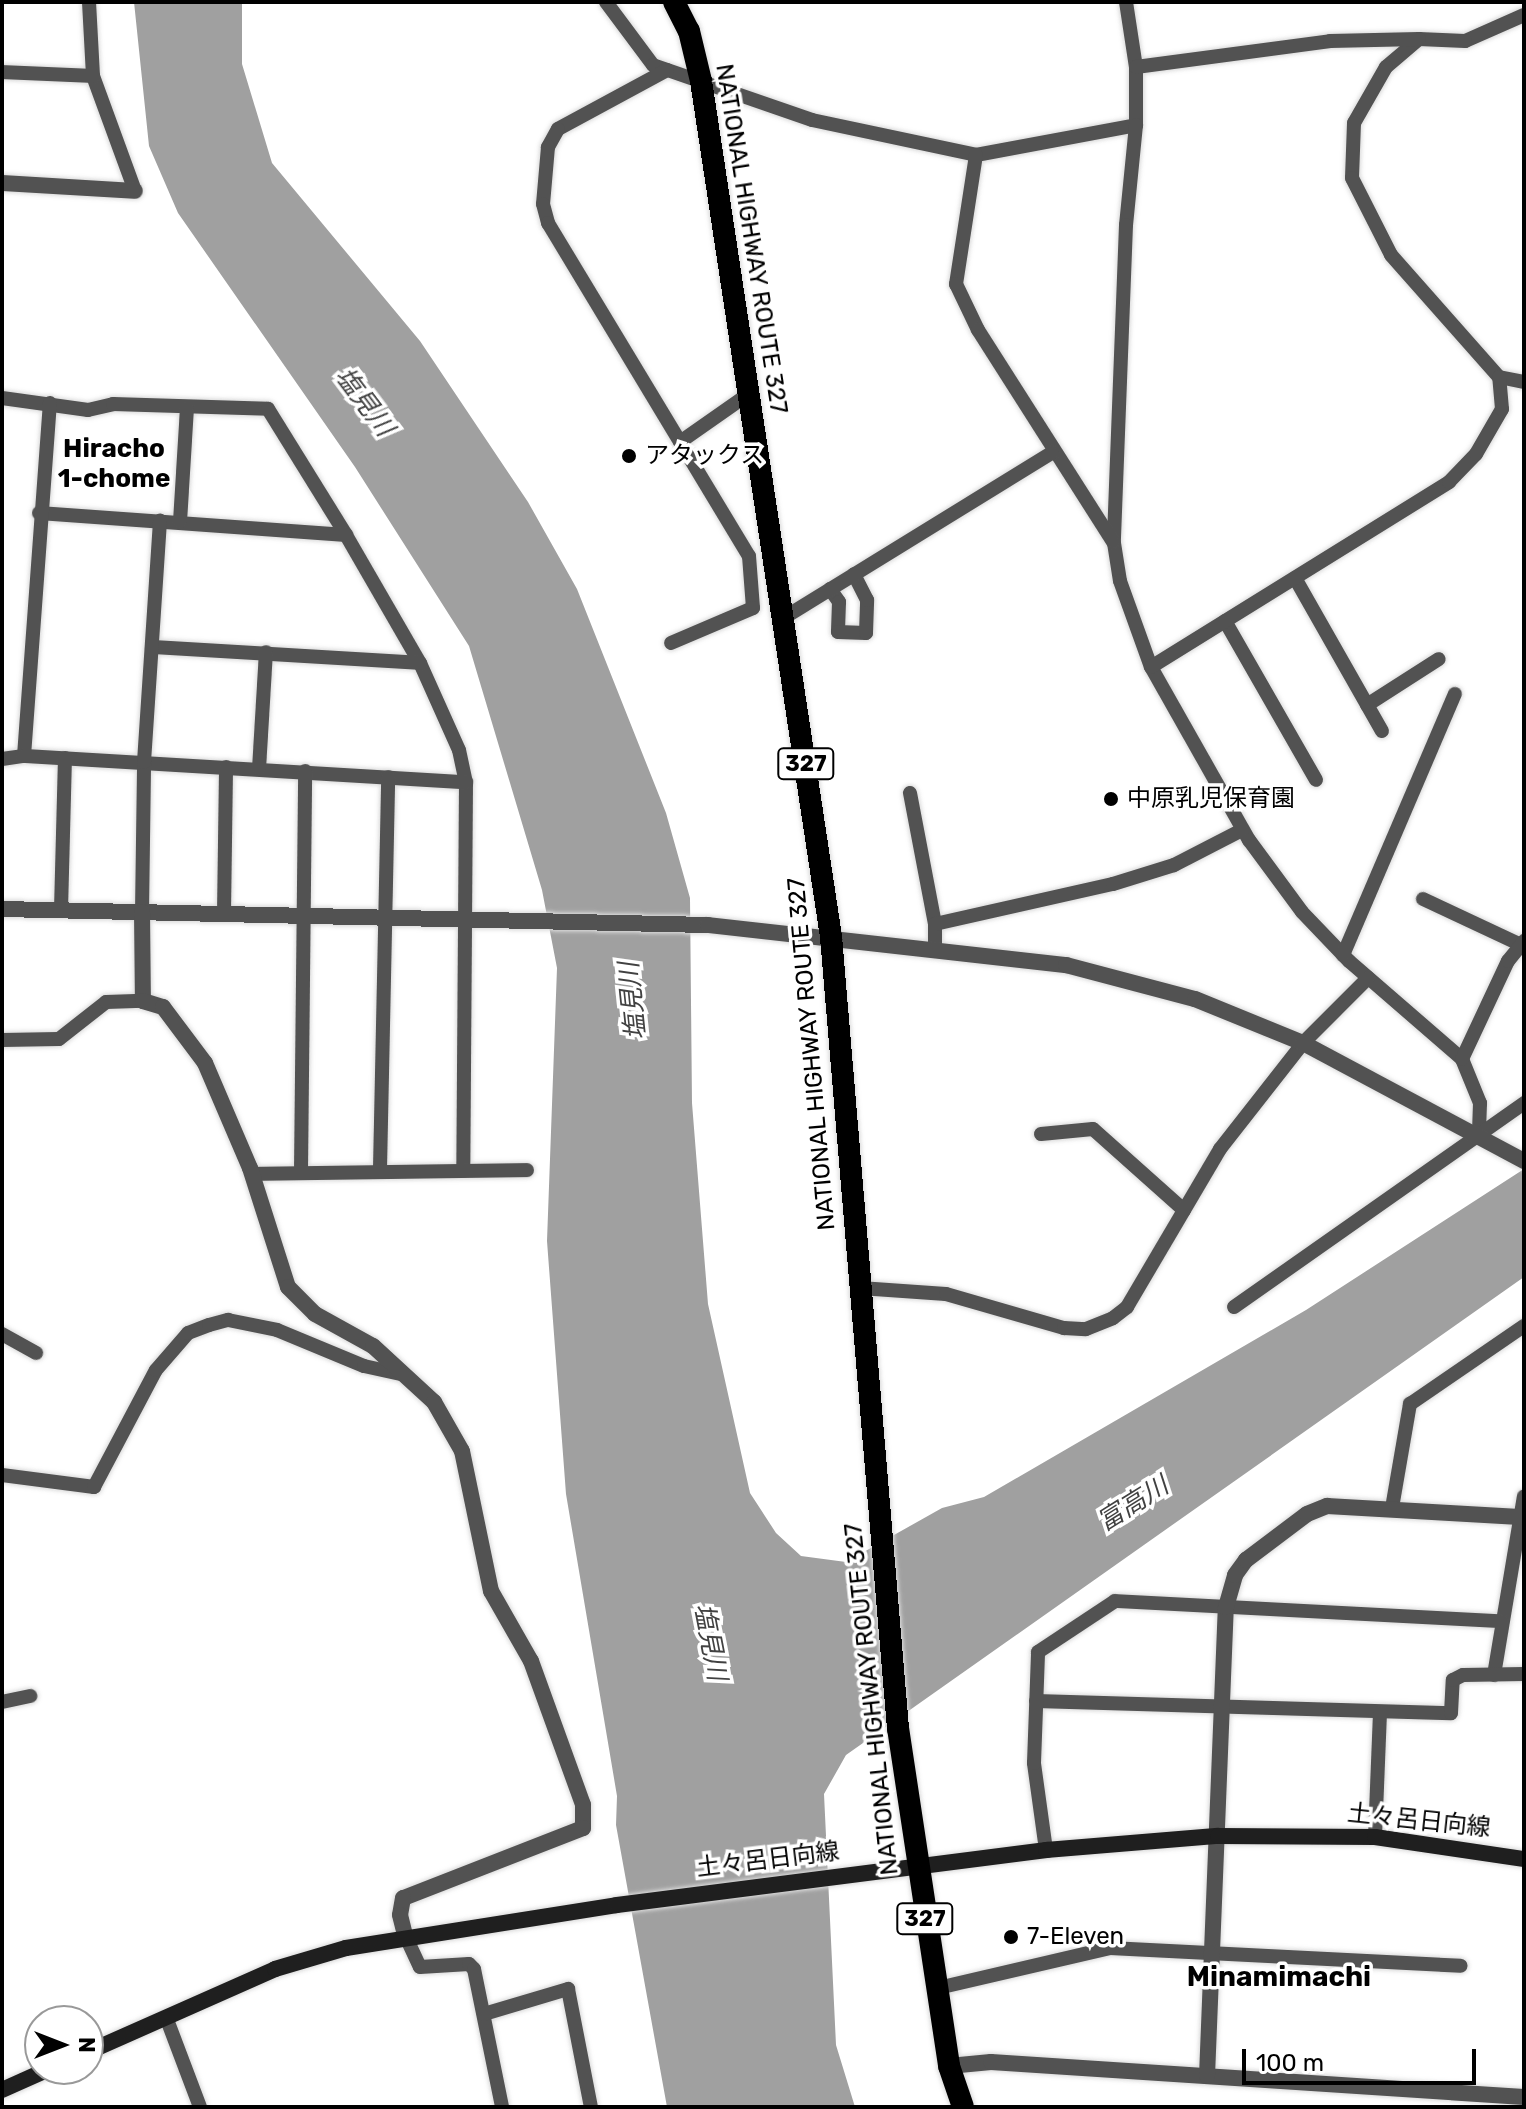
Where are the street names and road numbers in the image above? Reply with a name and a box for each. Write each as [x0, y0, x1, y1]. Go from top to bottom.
street label: NATIONAL HIGHWAY ROUTE 327 [709, 61, 793, 417]
road number: 327 [776, 746, 836, 782]
street label: NATIONAL HIGHWAY ROUTE 327 [782, 876, 842, 1232]
street label: NATIONAL HIGHWAY ROUTE 327 [839, 1521, 905, 1877]
street label: 土々呂日向線 [1346, 1799, 1492, 1843]
street label: 土々呂日向線 [695, 1837, 841, 1883]
road number: 327 [895, 1901, 955, 1937]

